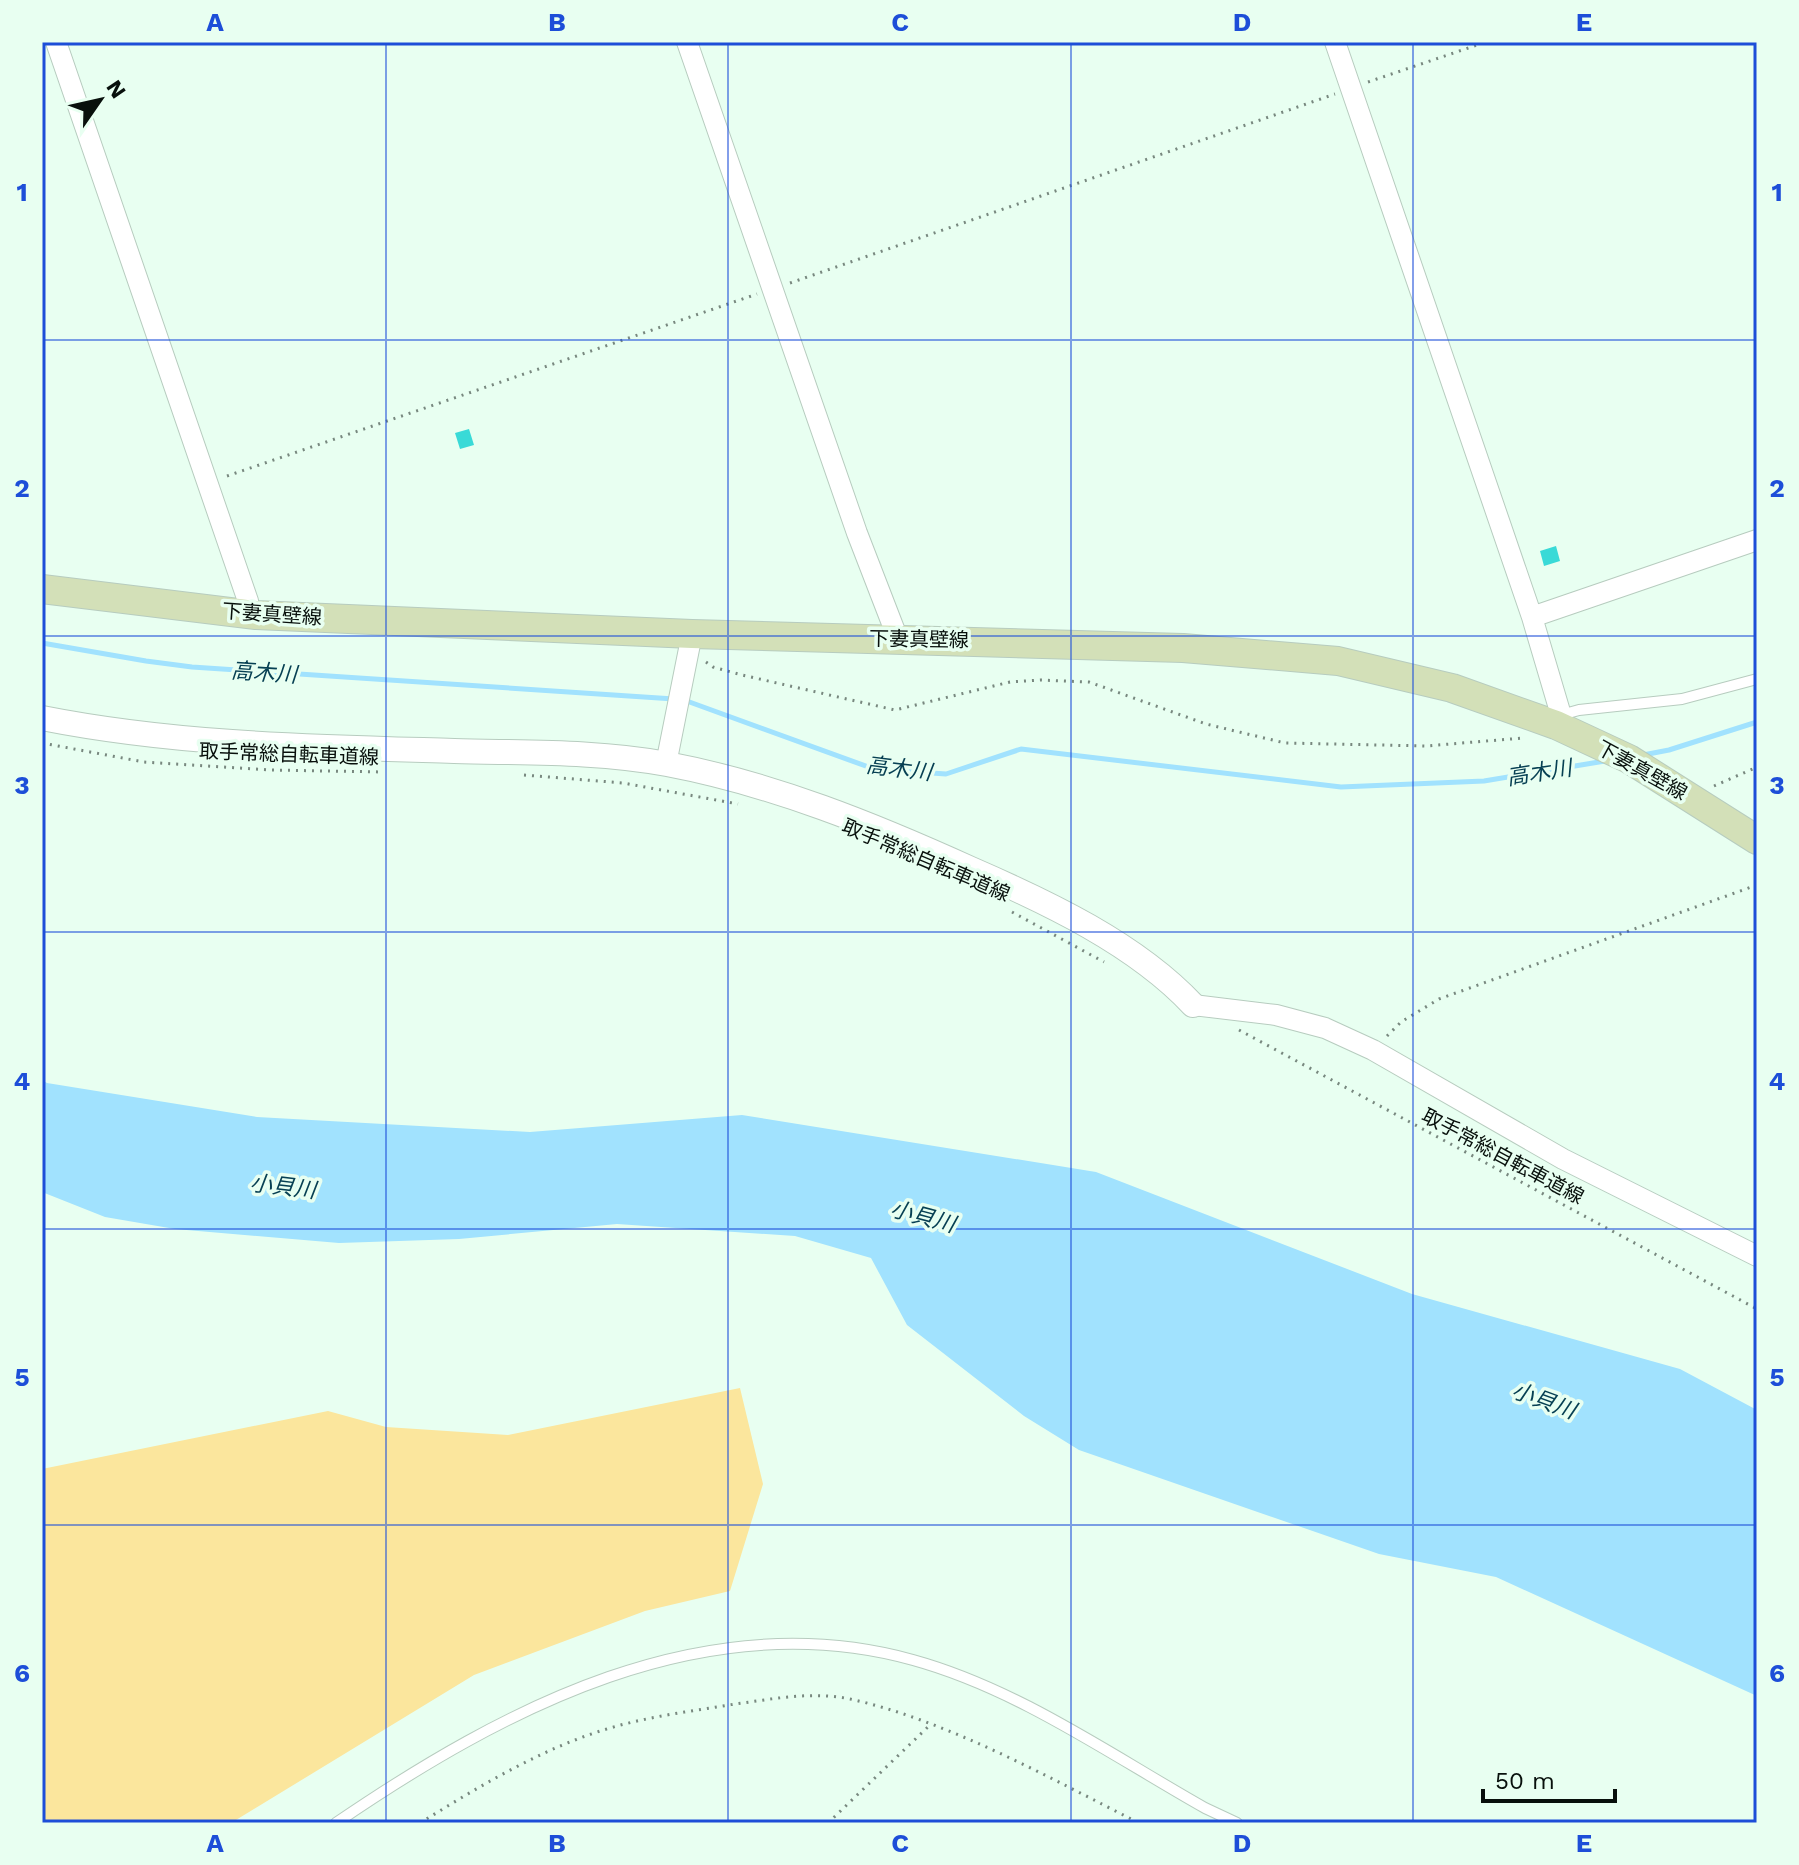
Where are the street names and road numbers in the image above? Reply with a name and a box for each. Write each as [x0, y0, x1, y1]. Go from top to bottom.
street label: 下妻真壁線 [221, 599, 323, 629]
street label: 下妻真壁線 [869, 626, 969, 652]
street label: 下妻真壁線 [1592, 735, 1692, 805]
street label: 取手常総自転車道線 [199, 739, 379, 769]
street label: 取手常総自転車道線 [838, 814, 1014, 906]
street label: 取手常総自転車道線 [1418, 1103, 1588, 1209]

